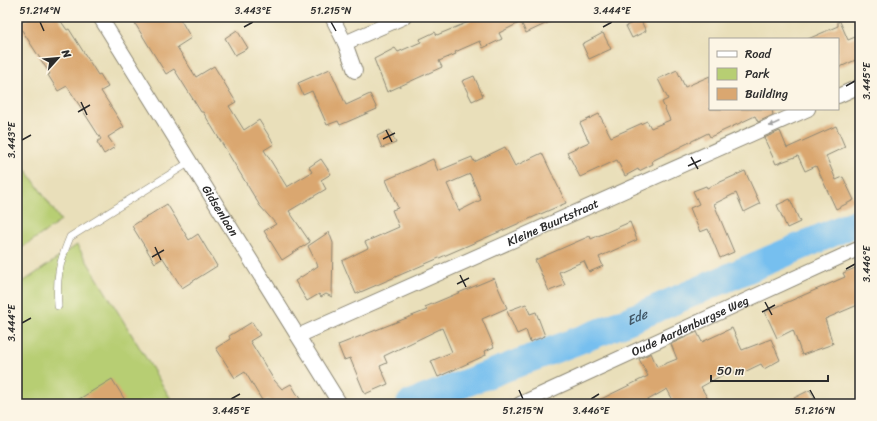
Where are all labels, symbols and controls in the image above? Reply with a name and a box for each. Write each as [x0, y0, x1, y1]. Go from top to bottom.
text: 51.214°N [20, 2, 61, 20]
text: 3.443°E [235, 2, 273, 20]
text: 51.215°N [311, 2, 351, 20]
text: 3.444°E [593, 2, 632, 20]
north arrow [38, 38, 78, 78]
legend [709, 38, 839, 110]
text: Road [745, 43, 772, 65]
text: N [56, 45, 77, 62]
text: 3.445°E [858, 61, 876, 99]
text: Park [745, 63, 770, 85]
text: Building [745, 83, 788, 105]
text: 3.443°E [3, 120, 21, 158]
one-way arrow [768, 121, 780, 127]
street label: Gidsenlaan [196, 181, 245, 241]
street label: Kleine Buurtstraat [503, 192, 603, 253]
text: 3.446°E [858, 244, 876, 282]
street label: Oude Aardenburgse Weg [627, 289, 752, 363]
water label: Ede [623, 302, 652, 331]
text: 3.444°E [3, 303, 21, 342]
scale bar [711, 357, 828, 383]
text: 50 m [717, 360, 744, 382]
text: 3.445°E [213, 402, 251, 420]
text: 51.215°N [503, 402, 543, 420]
text: 3.446°E [573, 402, 611, 420]
text: 51.216°N [795, 402, 835, 420]

